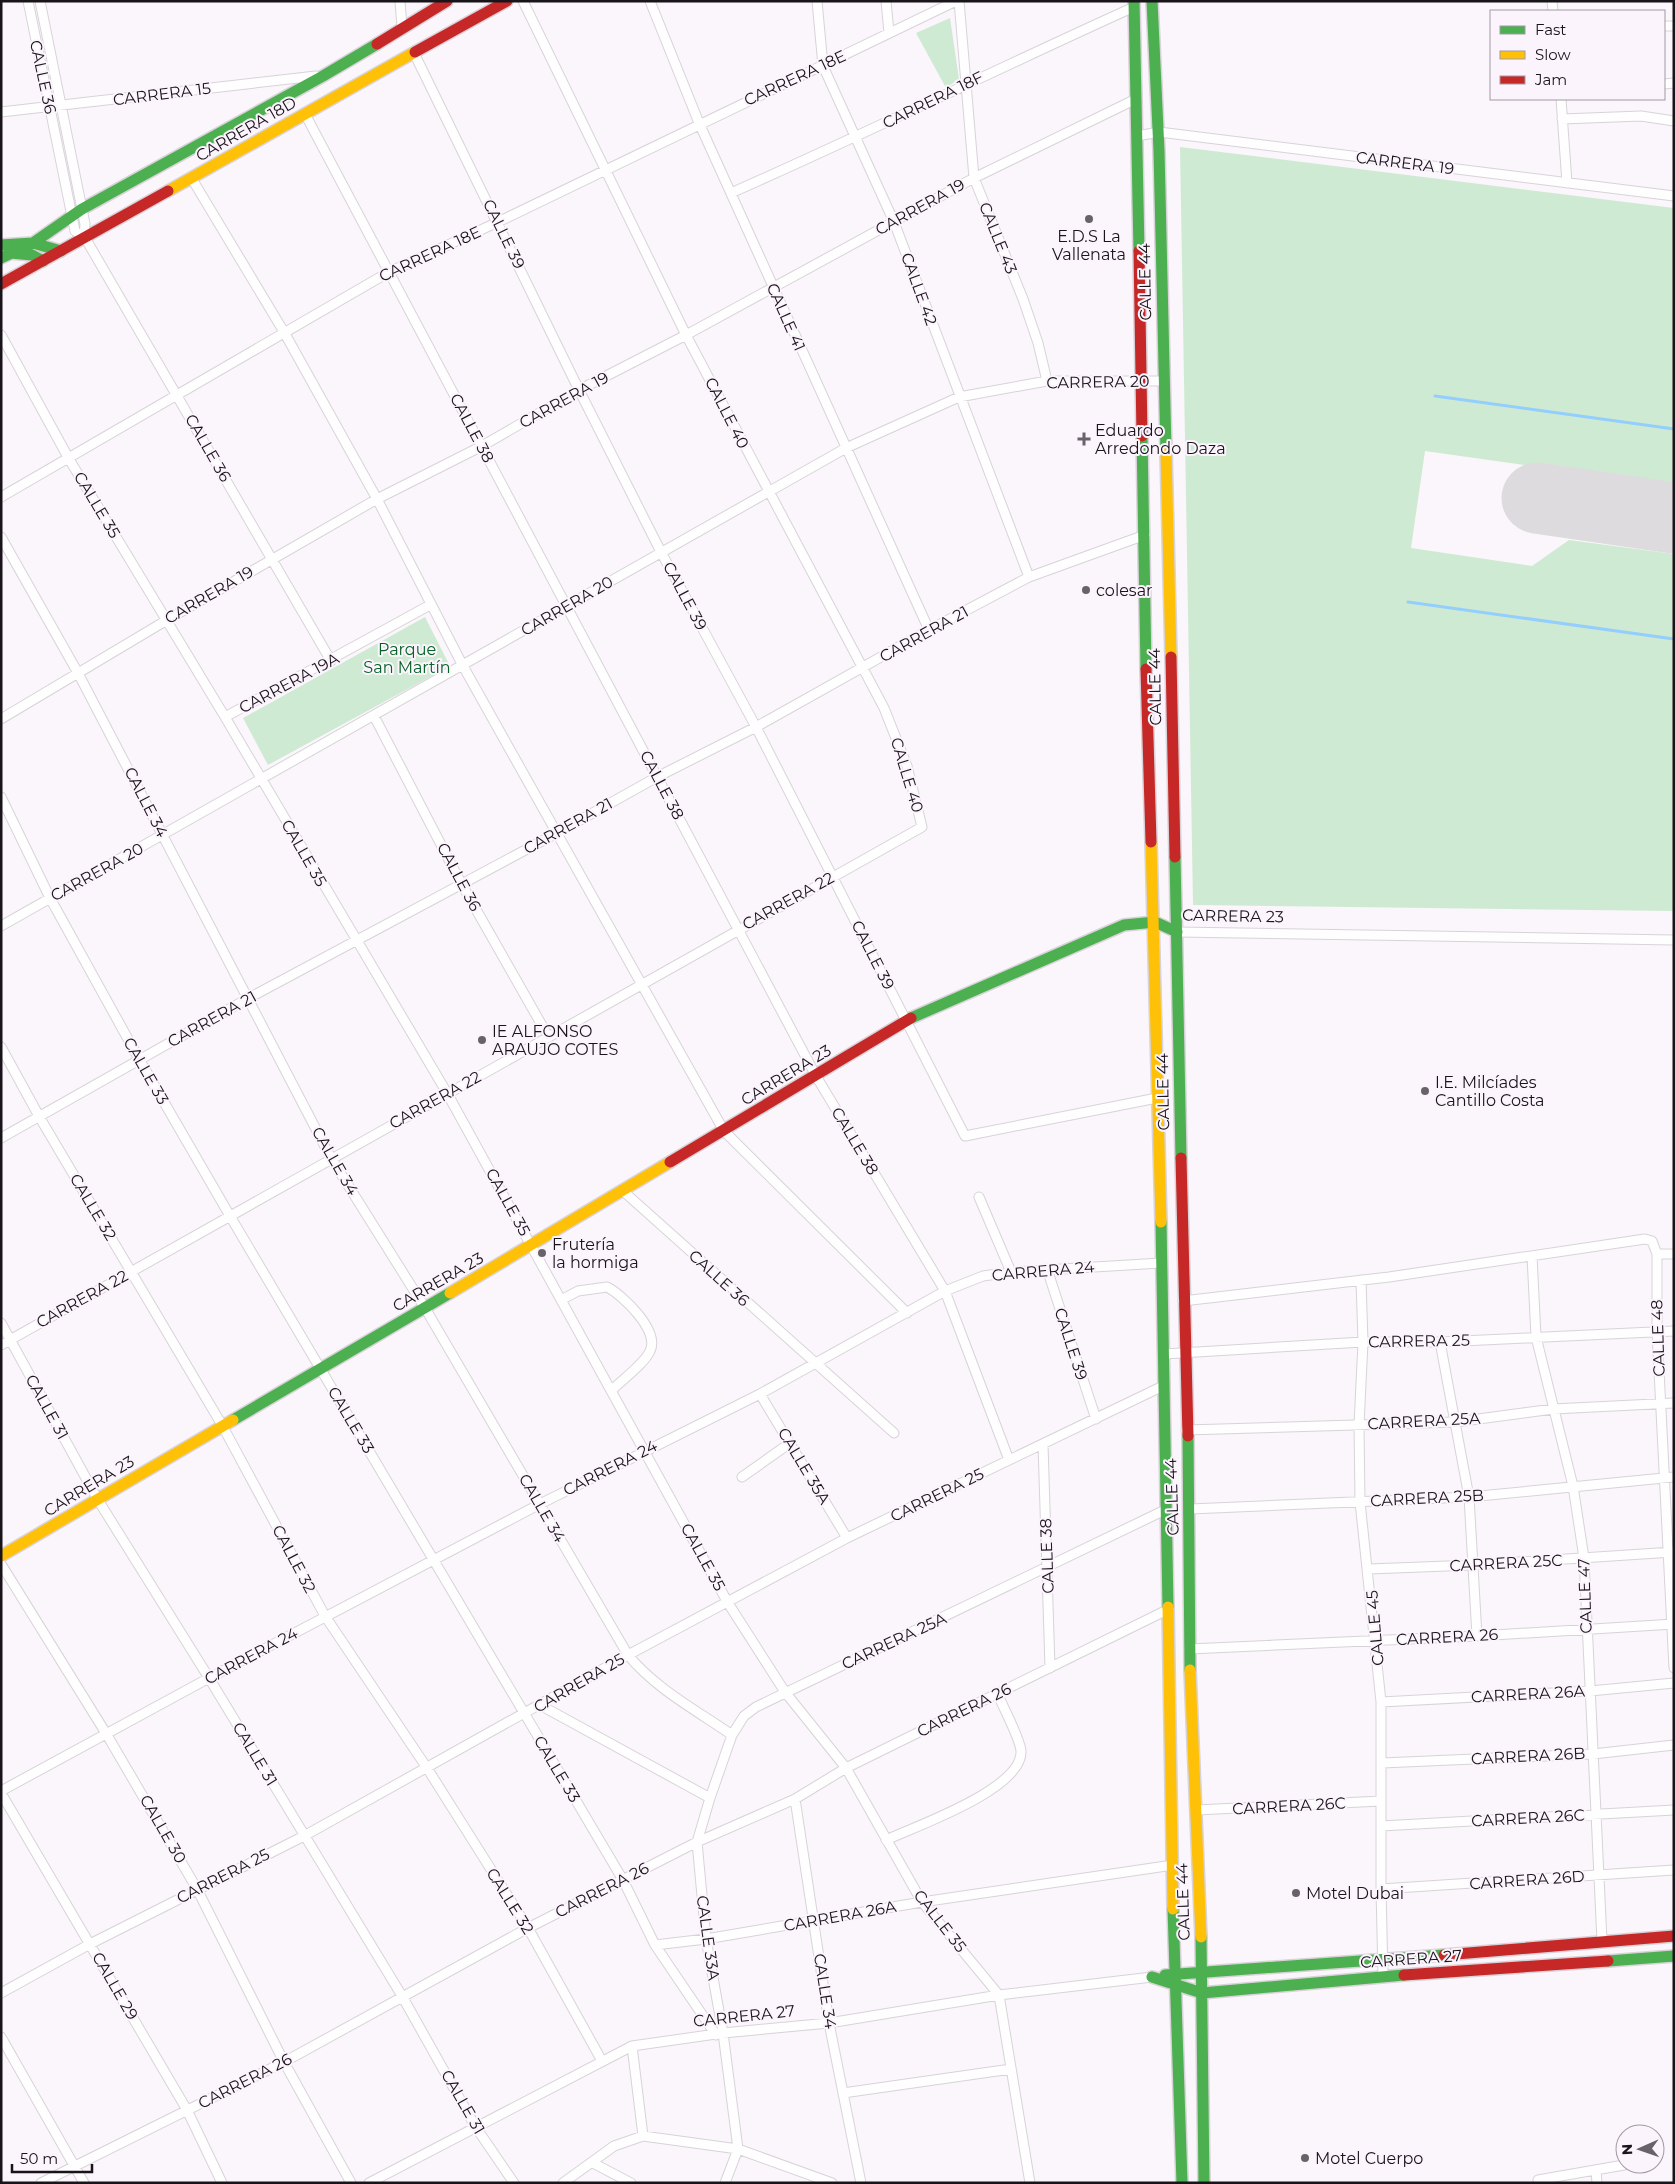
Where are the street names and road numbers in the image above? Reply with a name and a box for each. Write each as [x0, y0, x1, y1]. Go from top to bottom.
street label: CALLE 36 [26, 38, 60, 116]
street label: CARRERA 18E [741, 46, 849, 110]
street label: CARRERA 18F [880, 67, 986, 133]
street label: CARRERA 15 [112, 79, 212, 109]
street label: CARRERA 18D [192, 93, 300, 165]
street label: CARRERA 19 [1355, 148, 1455, 178]
street label: CARRERA 19 [872, 175, 968, 239]
street label: CALLE 39 [479, 196, 529, 272]
street label: CALLE 43 [975, 199, 1021, 277]
street label: CARRERA 18E [376, 222, 484, 286]
street label: CALLE 44 [1135, 243, 1155, 321]
street label: CALLE 42 [897, 250, 941, 328]
street label: CALLE 41 [763, 280, 809, 354]
street label: CARRERA 19 [516, 368, 612, 432]
street label: CARRERA 20 [1046, 372, 1150, 392]
street label: CALLE 40 [701, 374, 753, 452]
street label: CALLE 38 [446, 390, 498, 466]
street label: CALLE 36 [181, 411, 235, 485]
street label: CALLE 35 [70, 468, 124, 542]
street label: CALLE 39 [659, 558, 711, 634]
street label: CARRERA 19 [161, 562, 257, 628]
street label: CARRERA 20 [518, 572, 616, 640]
street label: CARRERA 21 [876, 602, 972, 666]
street label: CARRERA 19A [236, 648, 343, 717]
street label: CALLE 44 [1145, 648, 1165, 726]
street label: CALLE 40 [887, 735, 927, 815]
street label: CALLE 38 [636, 747, 688, 823]
street label: CALLE 34 [120, 764, 172, 840]
street label: CARRERA 21 [520, 794, 616, 858]
street label: CALLE 35 [277, 816, 331, 890]
street label: CARRERA 20 [47, 839, 147, 905]
street label: CALLE 36 [433, 839, 485, 915]
street label: CARRERA 22 [739, 868, 837, 934]
street label: CARRERA 23 [1182, 906, 1284, 926]
street label: CALLE 39 [848, 917, 898, 993]
street label: CARRERA 21 [164, 987, 260, 1051]
street label: CALLE 33 [119, 1034, 173, 1108]
street label: CARRERA 23 [738, 1041, 834, 1109]
street label: CALLE 44 [1153, 1053, 1173, 1131]
street label: CARRERA 22 [386, 1067, 484, 1133]
street label: CALLE 38 [827, 1104, 883, 1178]
street label: CALLE 34 [308, 1123, 362, 1199]
street label: CALLE 35 [482, 1165, 534, 1239]
street label: CALLE 32 [66, 1170, 120, 1244]
street label: CALLE 36 [685, 1246, 753, 1310]
street label: CARRERA 23 [389, 1248, 487, 1316]
street label: CARRERA 24 [991, 1257, 1096, 1285]
street label: CARRERA 22 [33, 1266, 131, 1332]
street label: CALLE 48 [1647, 1299, 1669, 1377]
street label: CALLE 39 [1050, 1305, 1092, 1383]
street label: CARRERA 25 [1368, 1331, 1470, 1351]
street label: CALLE 31 [21, 1371, 73, 1443]
street label: CALLE 33 [324, 1383, 378, 1457]
street label: CARRERA 25A [1367, 1409, 1482, 1433]
street label: CALLE 35A [774, 1424, 834, 1508]
street label: CARRERA 24 [560, 1436, 661, 1500]
street label: CARRERA 23 [41, 1452, 137, 1520]
street label: CALLE 44 [1161, 1458, 1183, 1536]
street label: CARRERA 25 [887, 1464, 987, 1526]
street label: CALLE 34 [515, 1470, 569, 1546]
street label: CARRERA 25B [1370, 1486, 1484, 1510]
street label: CALLE 38 [1036, 1518, 1058, 1594]
street label: CALLE 35 [677, 1520, 729, 1594]
street label: CALLE 32 [268, 1522, 320, 1596]
street label: CARRERA 25C [1449, 1551, 1563, 1575]
street label: CALLE 47 [1574, 1558, 1596, 1634]
street label: CALLE 45 [1362, 1589, 1388, 1667]
street label: CARRERA 25A [839, 1608, 950, 1674]
street label: CARRERA 24 [201, 1623, 301, 1689]
street label: CARRERA 26 [1395, 1625, 1499, 1649]
street label: CARRERA 25 [530, 1649, 628, 1717]
street label: CARRERA 26 [914, 1679, 1014, 1741]
street label: CARRERA 26A [1471, 1682, 1586, 1706]
street label: CALLE 31 [229, 1719, 281, 1789]
street label: CALLE 33 [530, 1732, 584, 1806]
street label: CARRERA 26B [1470, 1744, 1586, 1768]
street label: CALLE 30 [136, 1791, 190, 1867]
street label: CARRERA 26C [1232, 1794, 1346, 1818]
street label: CARRERA 26C [1471, 1806, 1585, 1830]
street label: CARRERA 25 [173, 1844, 273, 1908]
street label: CARRERA 26 [552, 1858, 652, 1922]
street label: CALLE 44 [1172, 1863, 1194, 1941]
street label: CALLE 32 [482, 1864, 538, 1938]
street label: CARRERA 26D [1469, 1866, 1585, 1894]
street label: CALLE 35 [910, 1886, 970, 1956]
street label: CALLE 33A [693, 1894, 723, 1982]
street label: CARRERA 26A [782, 1897, 898, 1935]
street label: CARRERA 27 [1359, 1946, 1463, 1972]
street label: CALLE 29 [88, 1949, 142, 2023]
street label: CALLE 34 [810, 1952, 840, 2030]
street label: CARRERA 27 [692, 2001, 796, 2031]
street label: CARRERA 26 [195, 2049, 295, 2113]
street label: CALLE 31 [437, 2066, 489, 2138]

